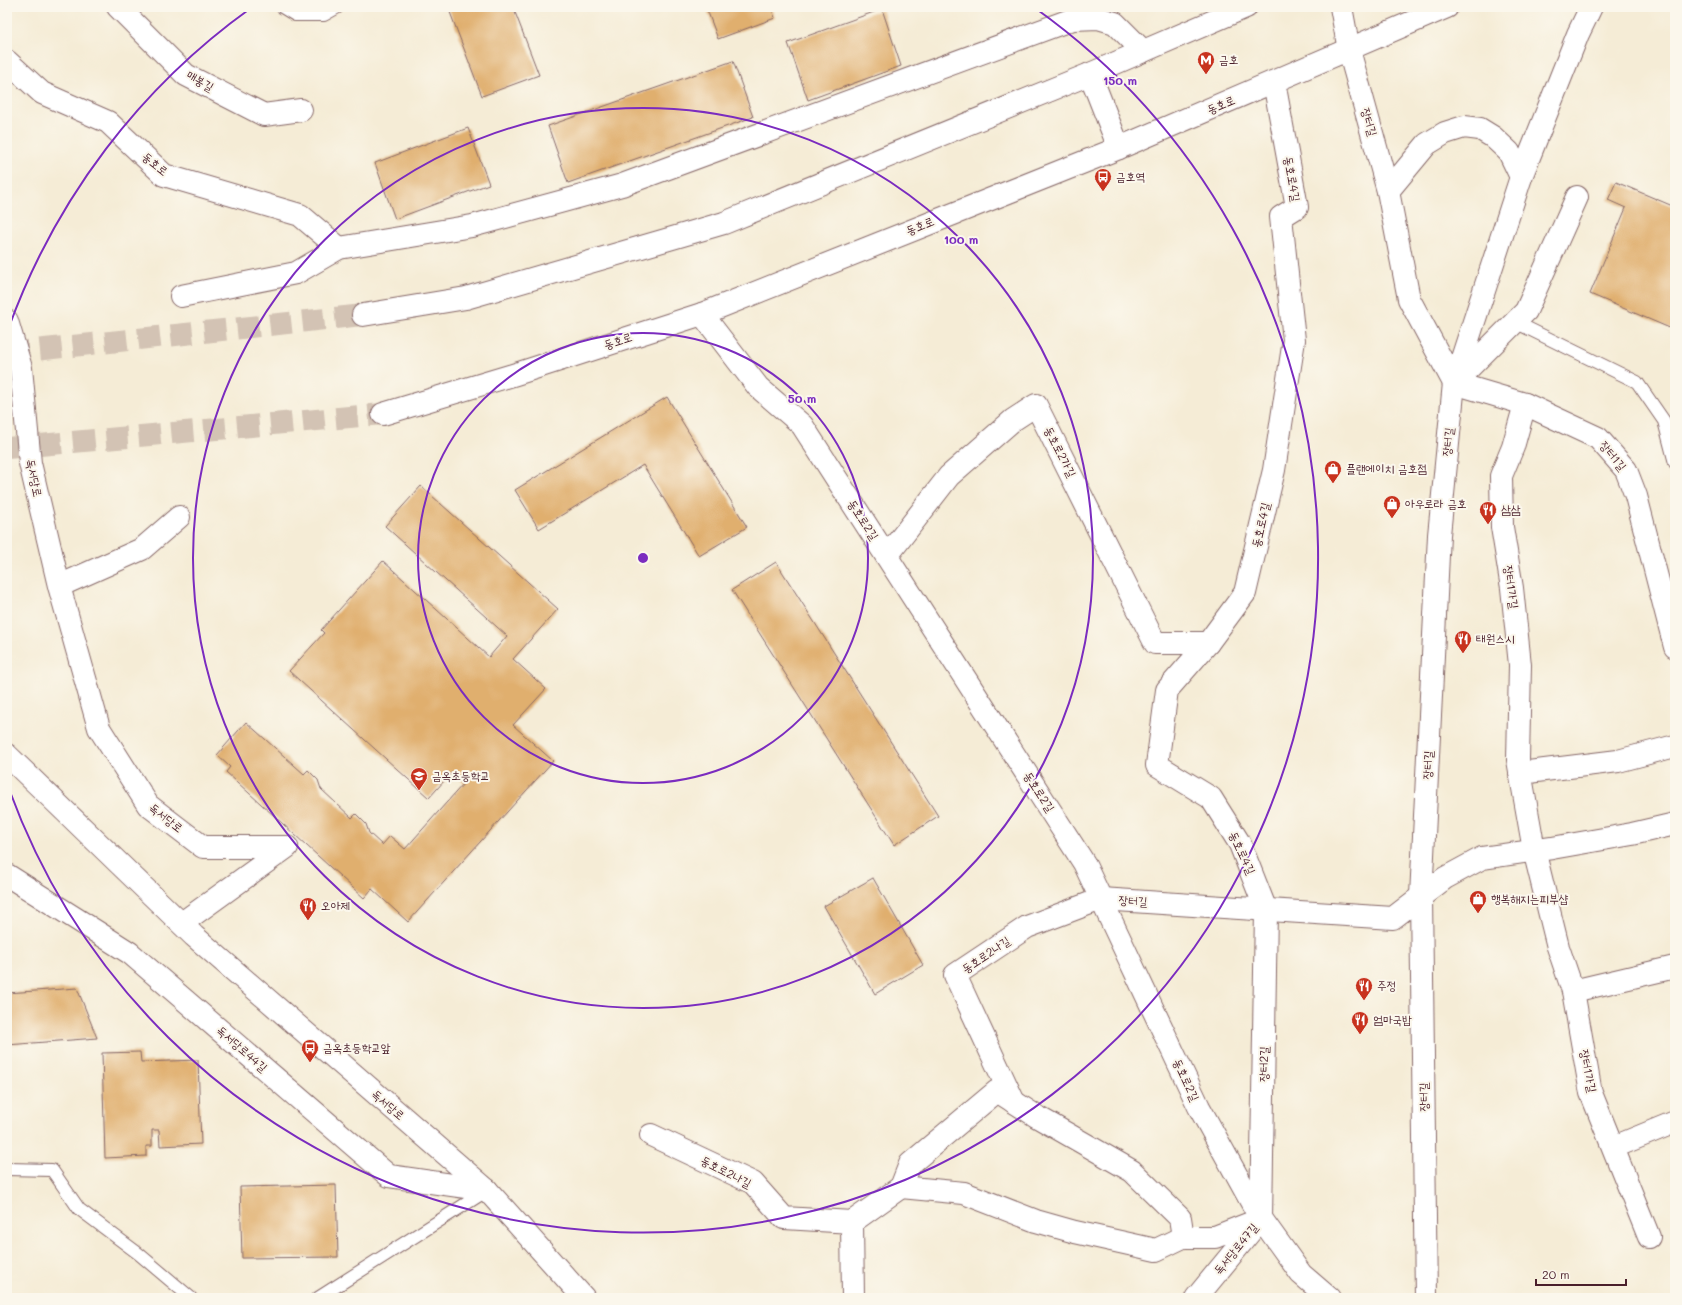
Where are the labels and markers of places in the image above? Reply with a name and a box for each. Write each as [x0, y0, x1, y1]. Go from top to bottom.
metro station icon: 금호 [1196, 50, 1216, 75]
place label: 금호 [1219, 51, 1238, 67]
bus stop icon: 금호역 [1093, 167, 1113, 192]
place label: 금호역 [1116, 168, 1145, 184]
shop icon: 플랜에이치 금호점 [1323, 459, 1343, 484]
place label: 플랜에이치 금호점 [1346, 460, 1427, 476]
shop icon: 아우로라 금호 [1382, 494, 1402, 519]
place label: 아우로라 금호 [1405, 495, 1467, 511]
restaurant icon: 삼삼 [1478, 500, 1498, 525]
place label: 삼삼 [1501, 501, 1521, 517]
centre of rings [636, 551, 650, 565]
restaurant icon: 태원스시 [1453, 629, 1473, 654]
place label: 태원스시 [1476, 630, 1515, 646]
school or university icon: 금옥초등학교 [409, 766, 429, 791]
place label: 금옥초등학교 [432, 767, 490, 783]
shop icon: 행복해지는피부샵 [1468, 889, 1488, 914]
place label: 행복해지는피부샵 [1491, 890, 1569, 906]
restaurant icon: 오아제 [298, 896, 318, 921]
place label: 오아제 [321, 897, 350, 913]
restaurant icon: 주정 [1354, 976, 1374, 1001]
place label: 주정 [1377, 977, 1396, 993]
restaurant icon: 엄마국밥 [1350, 1010, 1370, 1035]
place label: 엄마국밥 [1373, 1011, 1412, 1027]
bus stop icon: 금옥초등학교앞 [300, 1038, 320, 1063]
place label: 금옥초등학교앞 [323, 1039, 391, 1055]

